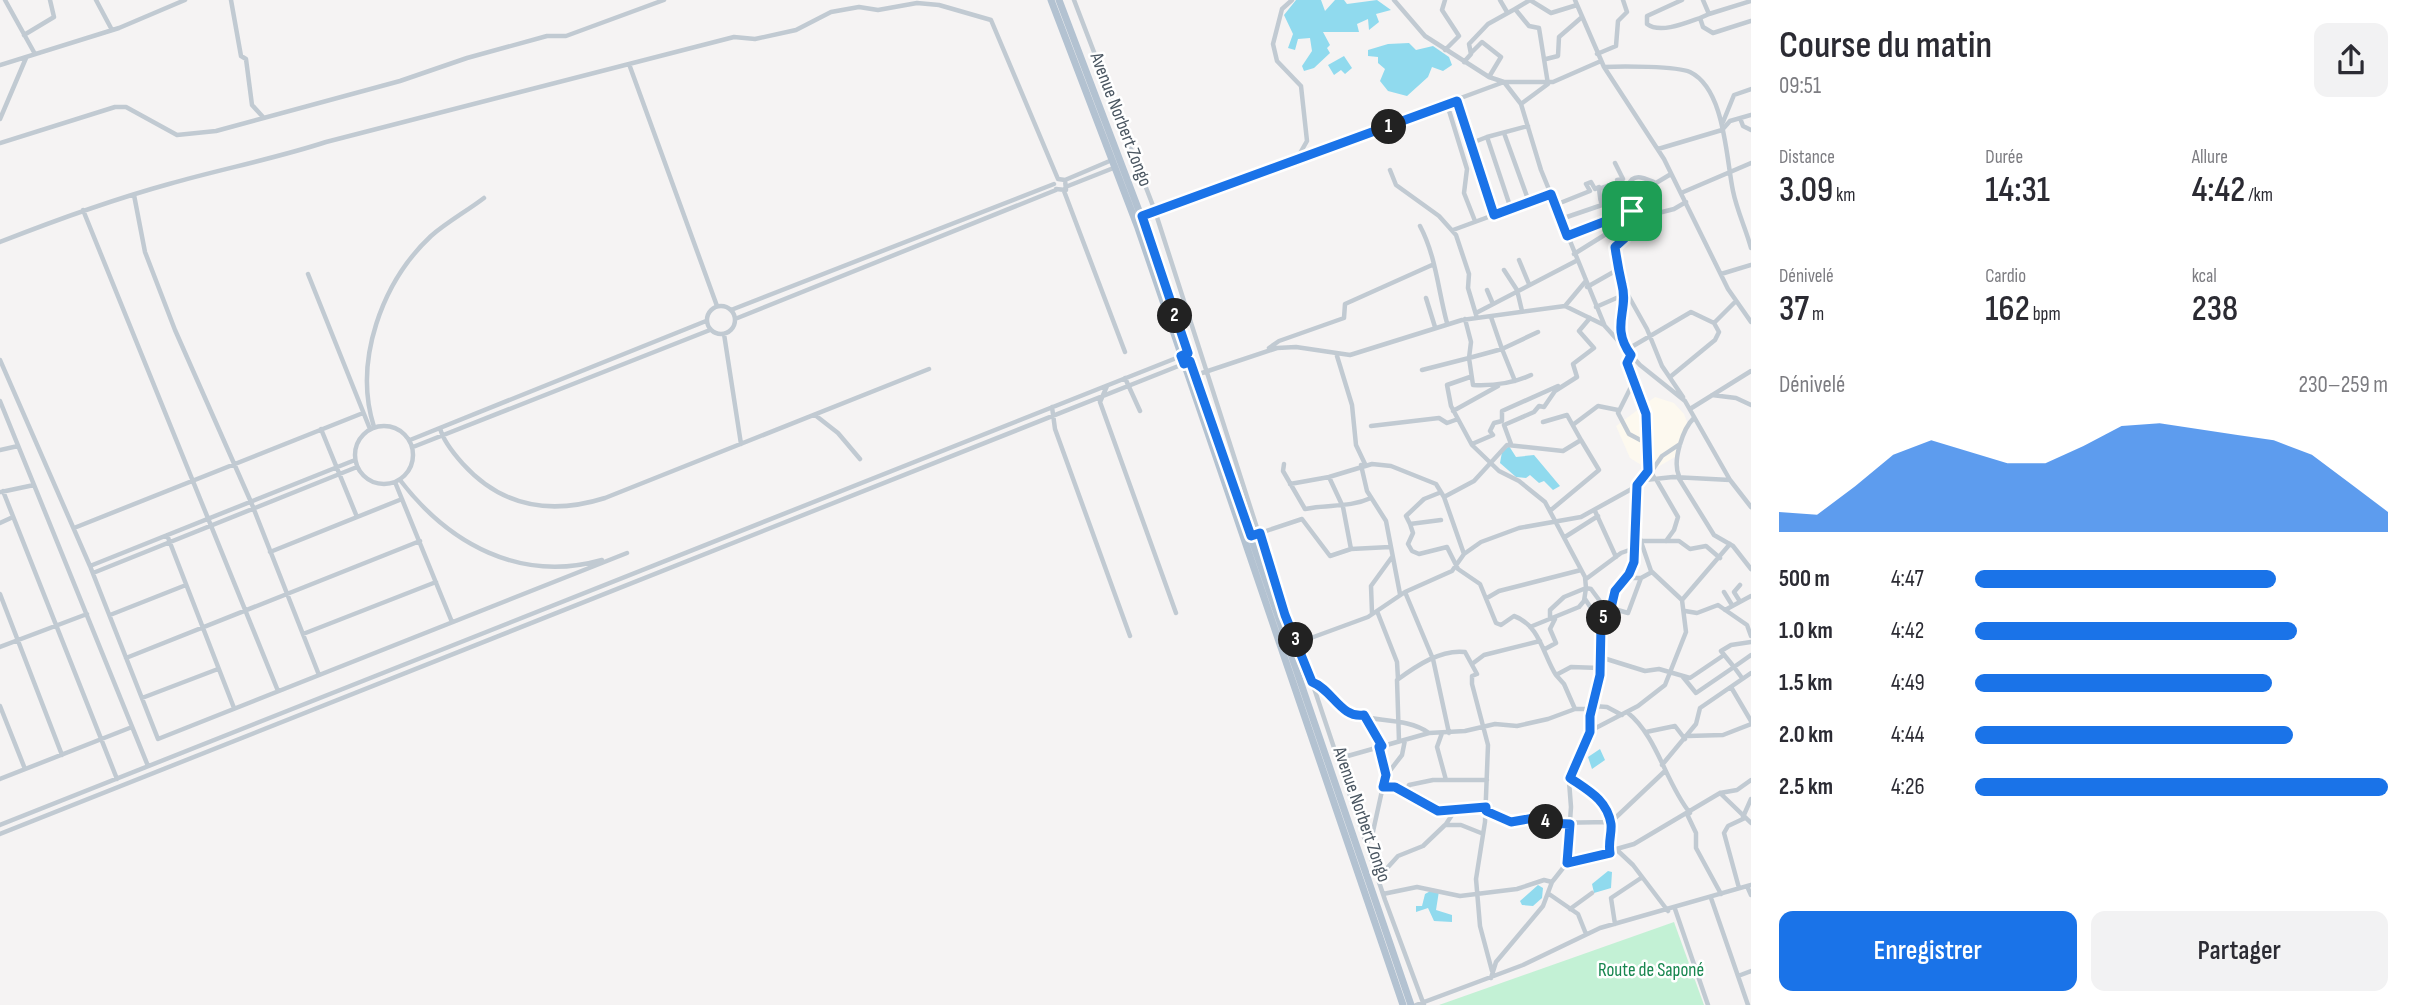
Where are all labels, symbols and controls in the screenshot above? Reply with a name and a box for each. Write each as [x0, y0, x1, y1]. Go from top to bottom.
text: Course du matin [1779, 23, 1992, 68]
button: share [2314, 23, 2388, 97]
street label: Avenue Norbert Zongo [1084, 48, 1157, 190]
text: 09:51 [1779, 72, 1821, 100]
pin: 1 [1372, 110, 1406, 144]
text: 1 [1385, 115, 1392, 138]
text: Distance [1779, 146, 1835, 169]
text: Durée [1985, 146, 2023, 169]
text: Allure [2192, 146, 2228, 169]
text: 3.09 [1779, 169, 1833, 212]
text: 14:31 [1985, 169, 2050, 212]
text: 4:42 [2192, 169, 2245, 212]
pin [1602, 181, 1662, 241]
text: km [1833, 184, 1856, 207]
text: /km [2245, 184, 2273, 207]
icon: arrive [1613, 192, 1651, 230]
text: Dénivelé [1779, 265, 1834, 288]
text: Cardio [1985, 265, 2026, 288]
text: kcal [2192, 265, 2217, 288]
text: 37 [1779, 288, 1809, 331]
text: 162 [1985, 288, 2030, 331]
text: 238 [2192, 288, 2238, 331]
pin: 2 [1158, 298, 1192, 334]
text: m [1809, 303, 1824, 326]
text: bpm [2030, 303, 2061, 326]
text: 2 [1170, 304, 1179, 327]
text: Dénivelé [1779, 371, 1845, 399]
text: 230–259 m [2298, 371, 2388, 399]
text: 500 m [1779, 565, 1830, 593]
text: 4:47 [1891, 565, 1924, 593]
pin: 5 [1586, 600, 1622, 636]
text: 5 [1599, 606, 1608, 629]
text: 1.0 km [1779, 617, 1833, 645]
text: 4:42 [1891, 617, 1924, 645]
pin: 3 [1278, 622, 1314, 658]
text: 3 [1291, 628, 1300, 651]
text: 1.5 km [1779, 669, 1832, 697]
text: 4:49 [1891, 669, 1925, 697]
text: 2.0 km [1779, 721, 1833, 749]
text: 4:44 [1891, 721, 1924, 749]
street label: Avenue Norbert Zongo [1327, 743, 1395, 885]
text: 2.5 km [1779, 773, 1833, 801]
text: 4:26 [1891, 773, 1925, 801]
pin: 4 [1528, 804, 1564, 840]
text: 4 [1541, 810, 1550, 833]
button: Enregistrer [1779, 911, 2077, 991]
button: Partager [2091, 911, 2388, 991]
park label: Route de Saponé [1598, 959, 1704, 982]

